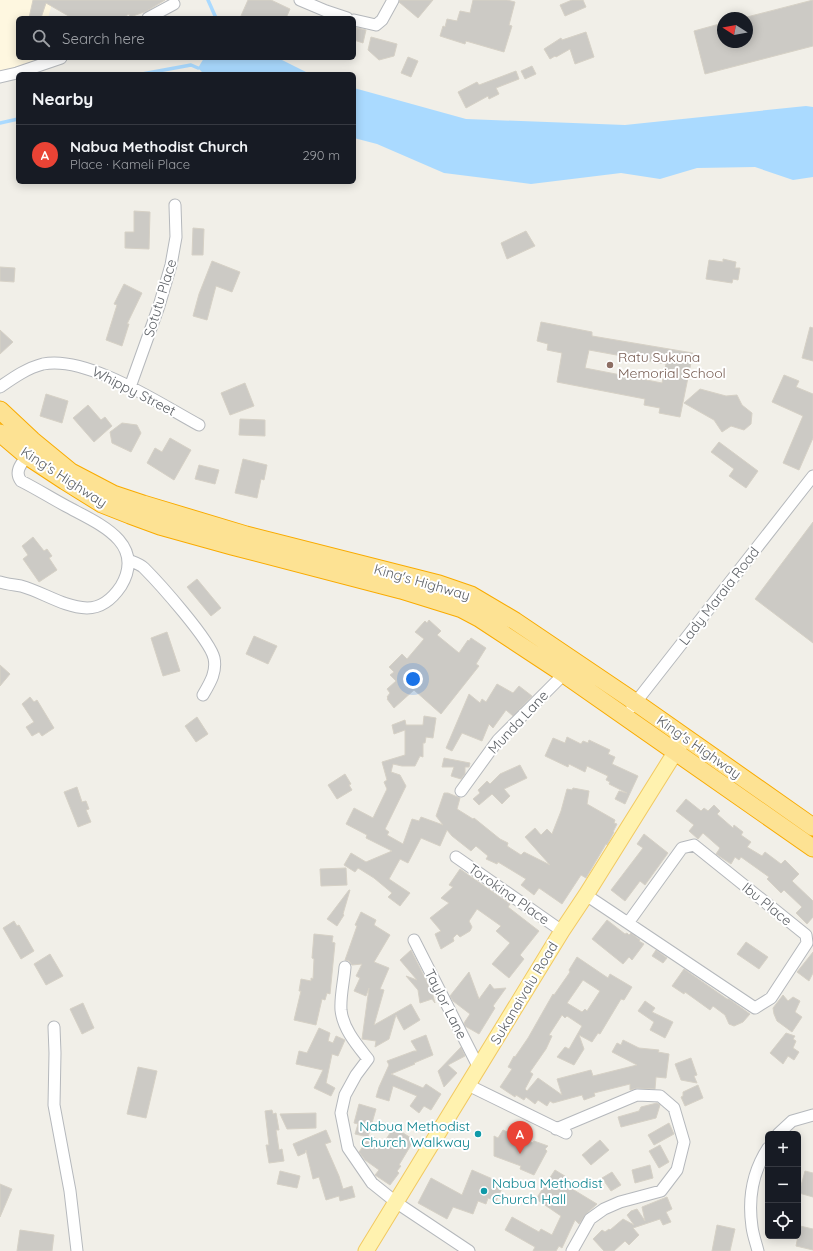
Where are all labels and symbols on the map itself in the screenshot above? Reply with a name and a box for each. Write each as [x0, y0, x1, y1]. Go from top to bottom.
north arrow [717, 12, 753, 48]
street label: Sotutu Place [140, 257, 180, 339]
place label: Ratu Sukuna Memorial School [618, 348, 726, 382]
marker: Ratu Sukuna Memorial School [605, 360, 615, 370]
street label: Whippy Street [89, 362, 179, 420]
street label: King's Highway [18, 442, 110, 512]
street label: Lady Maraia Road [675, 543, 763, 649]
street label: King's Highway [372, 560, 472, 604]
your location [403, 669, 423, 689]
street label: Munda Lane [484, 686, 552, 758]
street label: King's Highway [653, 711, 745, 783]
street label: Torokina Place [465, 859, 553, 929]
street label: Ibu Place [738, 878, 796, 930]
street label: Sukanaivalu Road [486, 938, 562, 1048]
street label: Taylor Lane [421, 966, 471, 1042]
place label: Nabua Methodist Church Walkway [359, 1117, 470, 1151]
pin: A [507, 1121, 533, 1154]
marker: Nabua Methodist Church Walkway [473, 1129, 483, 1139]
place label: Nabua Methodist Church Hall [492, 1174, 603, 1208]
marker: Nabua Methodist Church Hall [479, 1186, 489, 1196]

